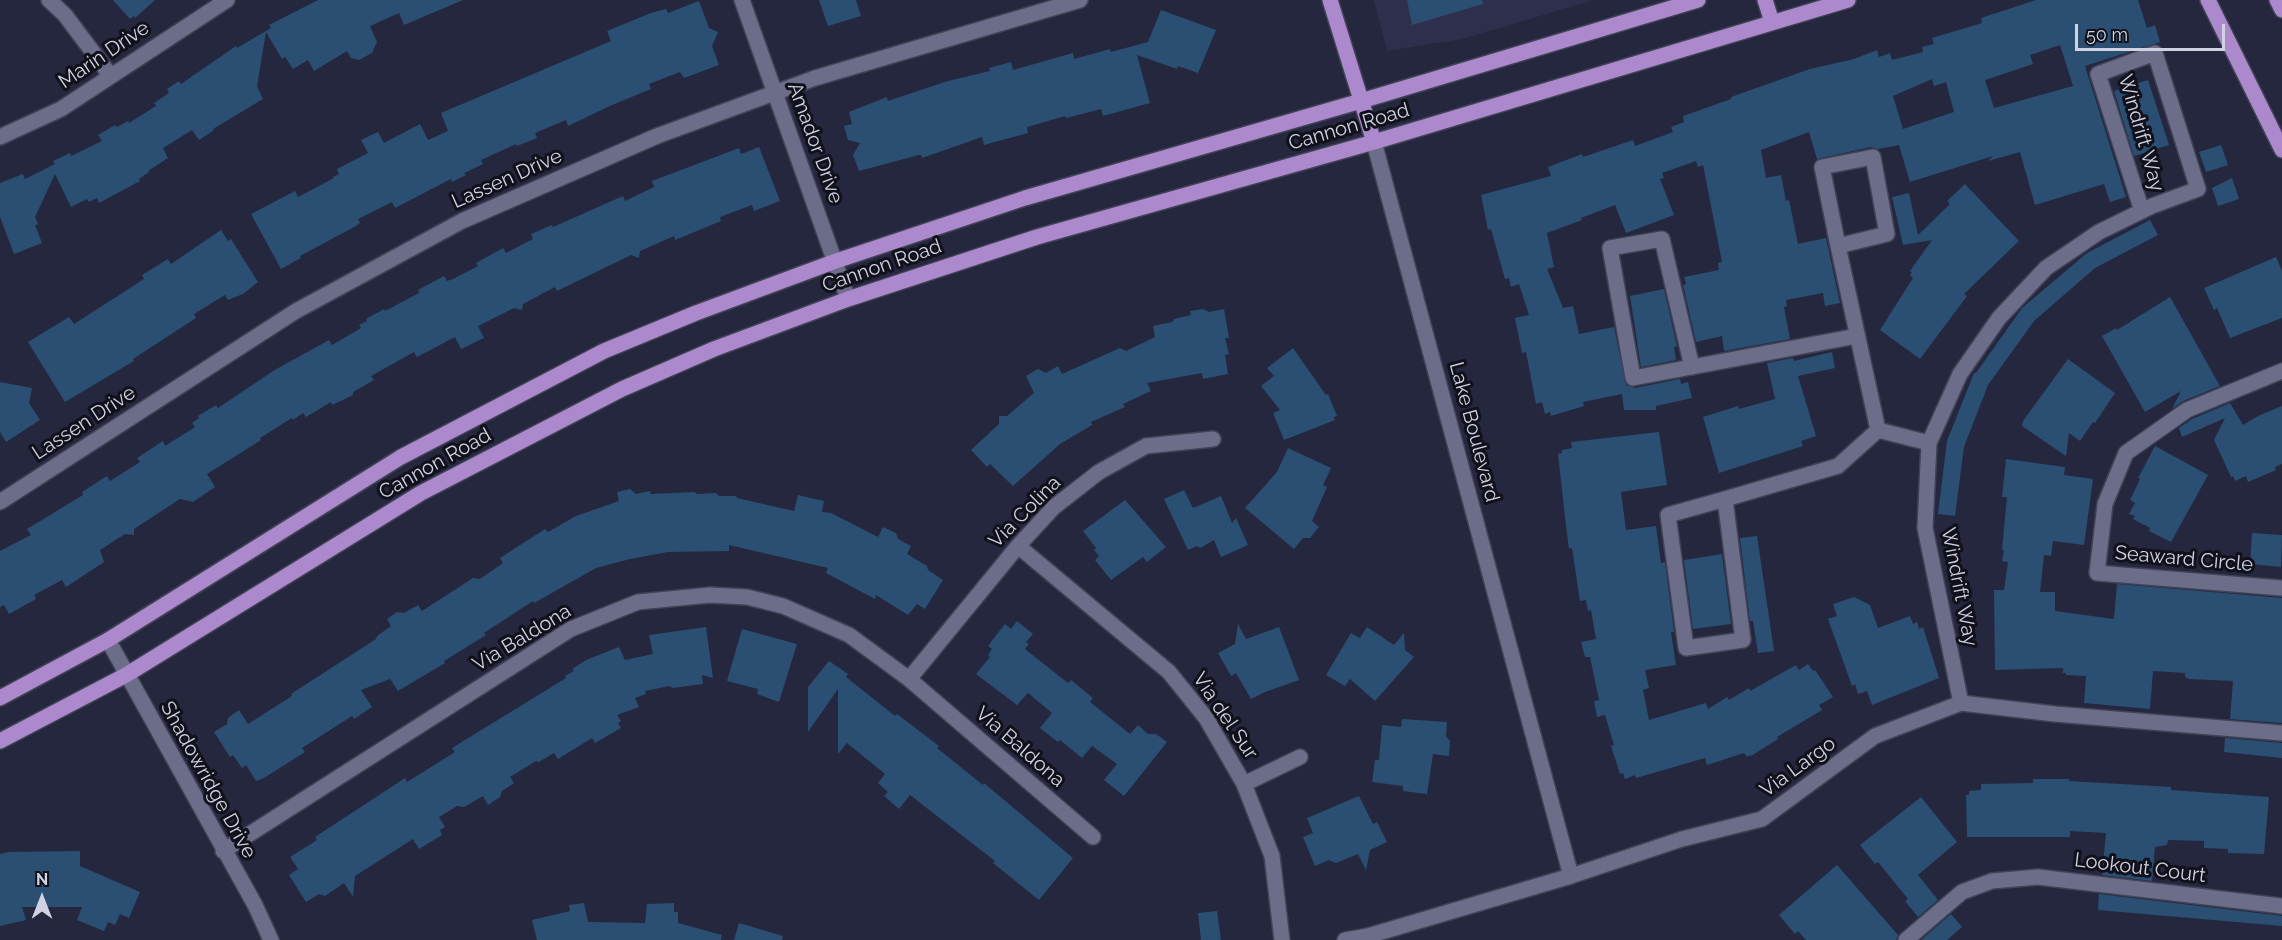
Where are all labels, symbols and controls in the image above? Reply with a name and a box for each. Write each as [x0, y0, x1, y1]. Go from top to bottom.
scale bar [2078, 12, 2228, 50]
street label: Marin Drive [54, 16, 154, 94]
text: 50 m [2086, 24, 2128, 45]
street label: Windrift Way [2113, 72, 2169, 194]
street label: Amador Drive [782, 79, 848, 207]
street label: Cannon Road [1286, 98, 1412, 156]
street label: Lassen Drive [448, 144, 566, 214]
street label: Cannon Road [819, 234, 945, 298]
street label: Lake Boulevard [1444, 359, 1504, 505]
street label: Lassen Drive [28, 381, 140, 465]
street label: Cannon Road [375, 423, 495, 505]
street label: Via Colina [984, 471, 1066, 553]
street label: Windrift Way [1936, 526, 1982, 648]
street label: Seaward Circle [2114, 541, 2254, 577]
street label: Via Baldona [468, 599, 576, 677]
street label: Via del Sur [1187, 668, 1263, 764]
street label: Shadowridge Drive [155, 697, 261, 863]
street label: Via Baldona [970, 702, 1070, 792]
street label: Via Largo [1756, 732, 1840, 802]
street label: Lookout Court [2073, 848, 2207, 888]
north arrow [12, 868, 72, 928]
text: N [36, 870, 48, 889]

